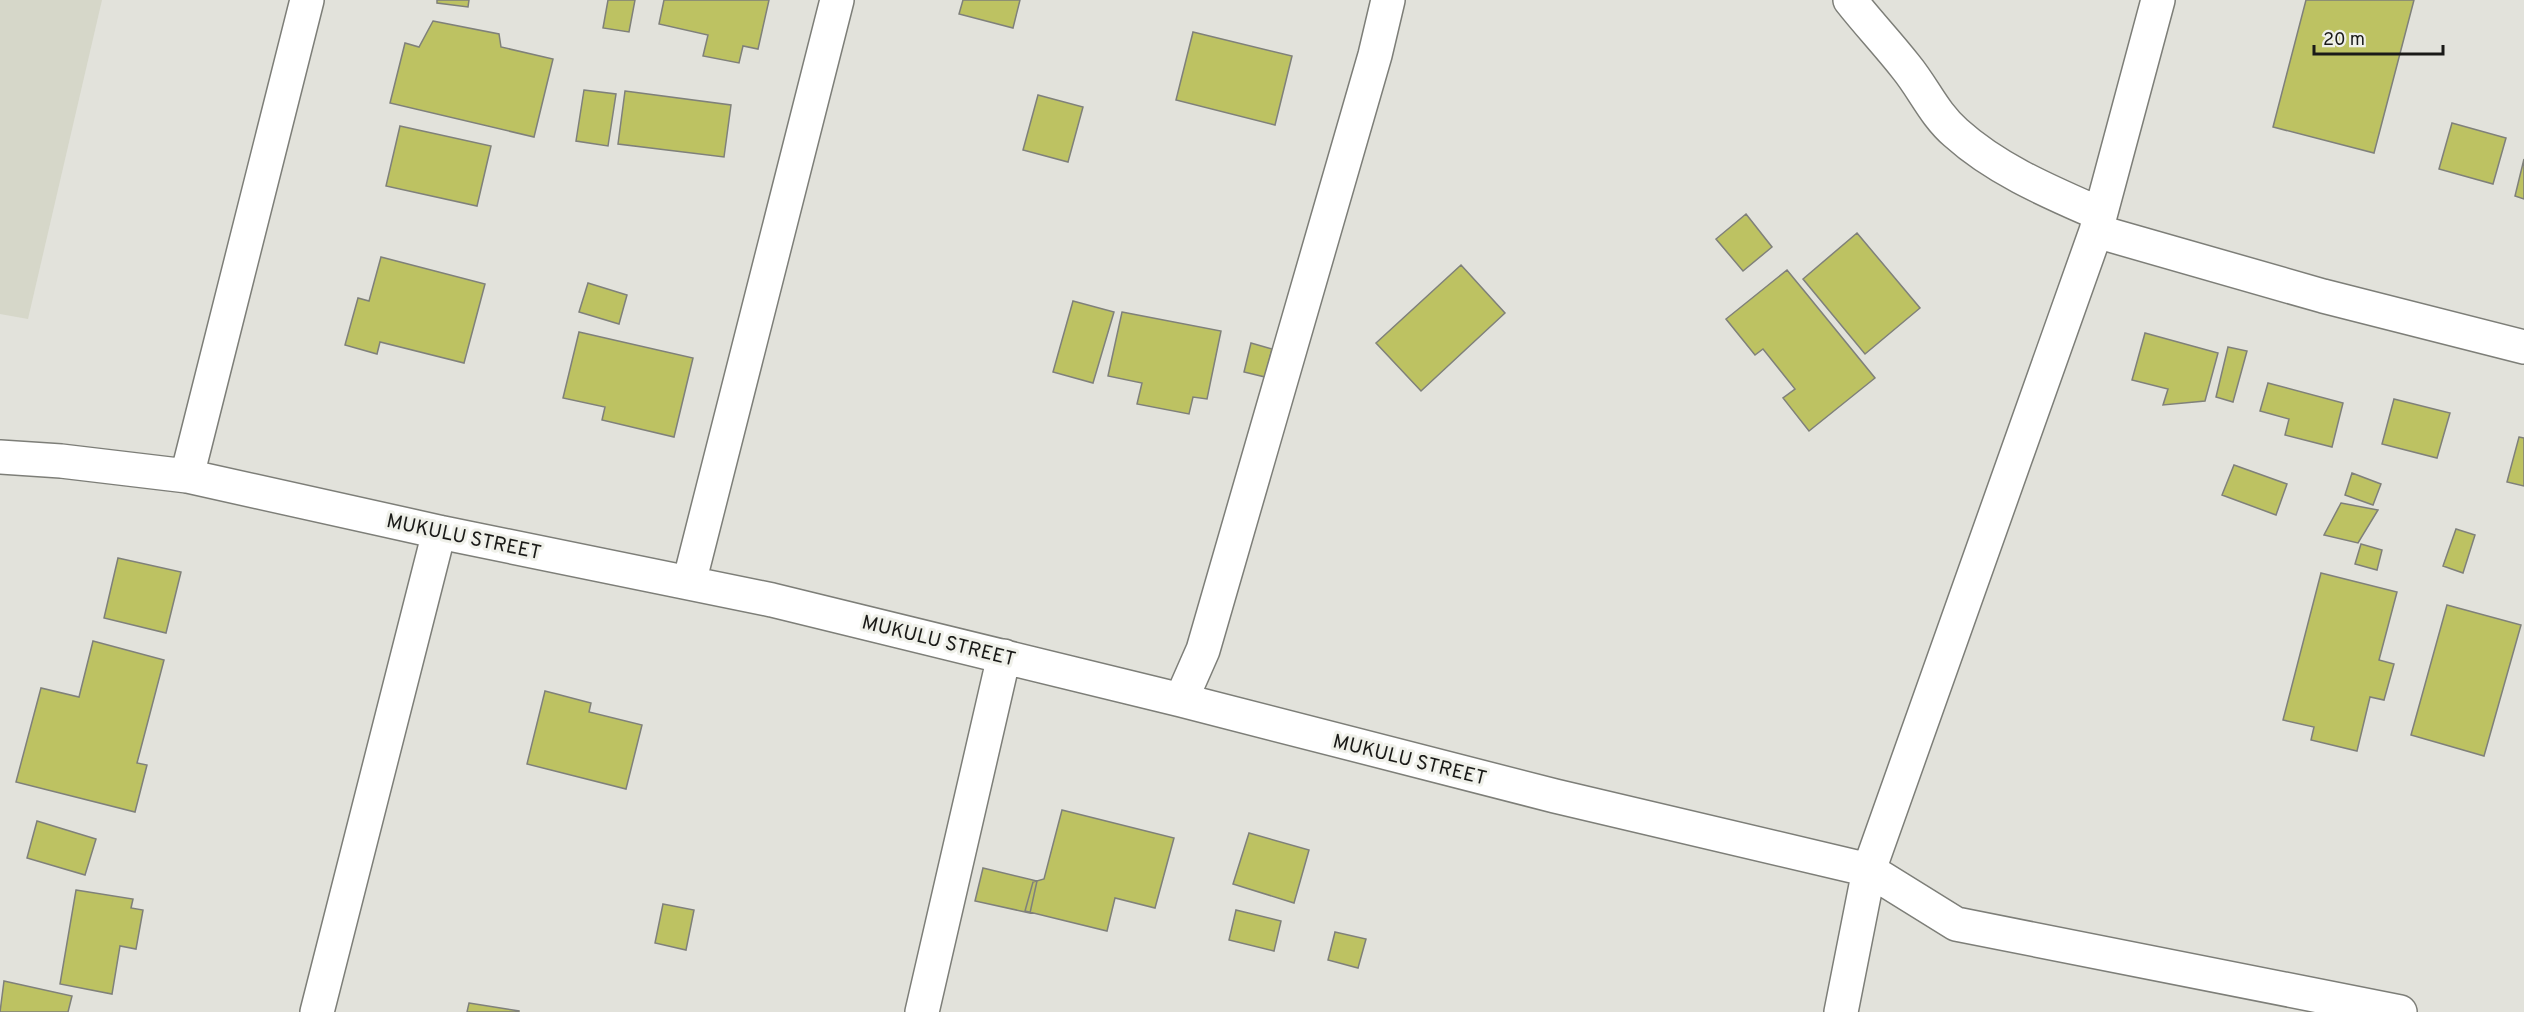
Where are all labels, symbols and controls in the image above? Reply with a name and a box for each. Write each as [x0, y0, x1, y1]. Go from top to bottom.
scale bar [2314, 18, 2443, 56]
text: 20 m [2323, 29, 2365, 52]
street label: MUKULU STREET [384, 509, 543, 567]
street label: MUKULU STREET [859, 610, 1018, 674]
street label: MUKULU STREET [1330, 729, 1489, 793]

